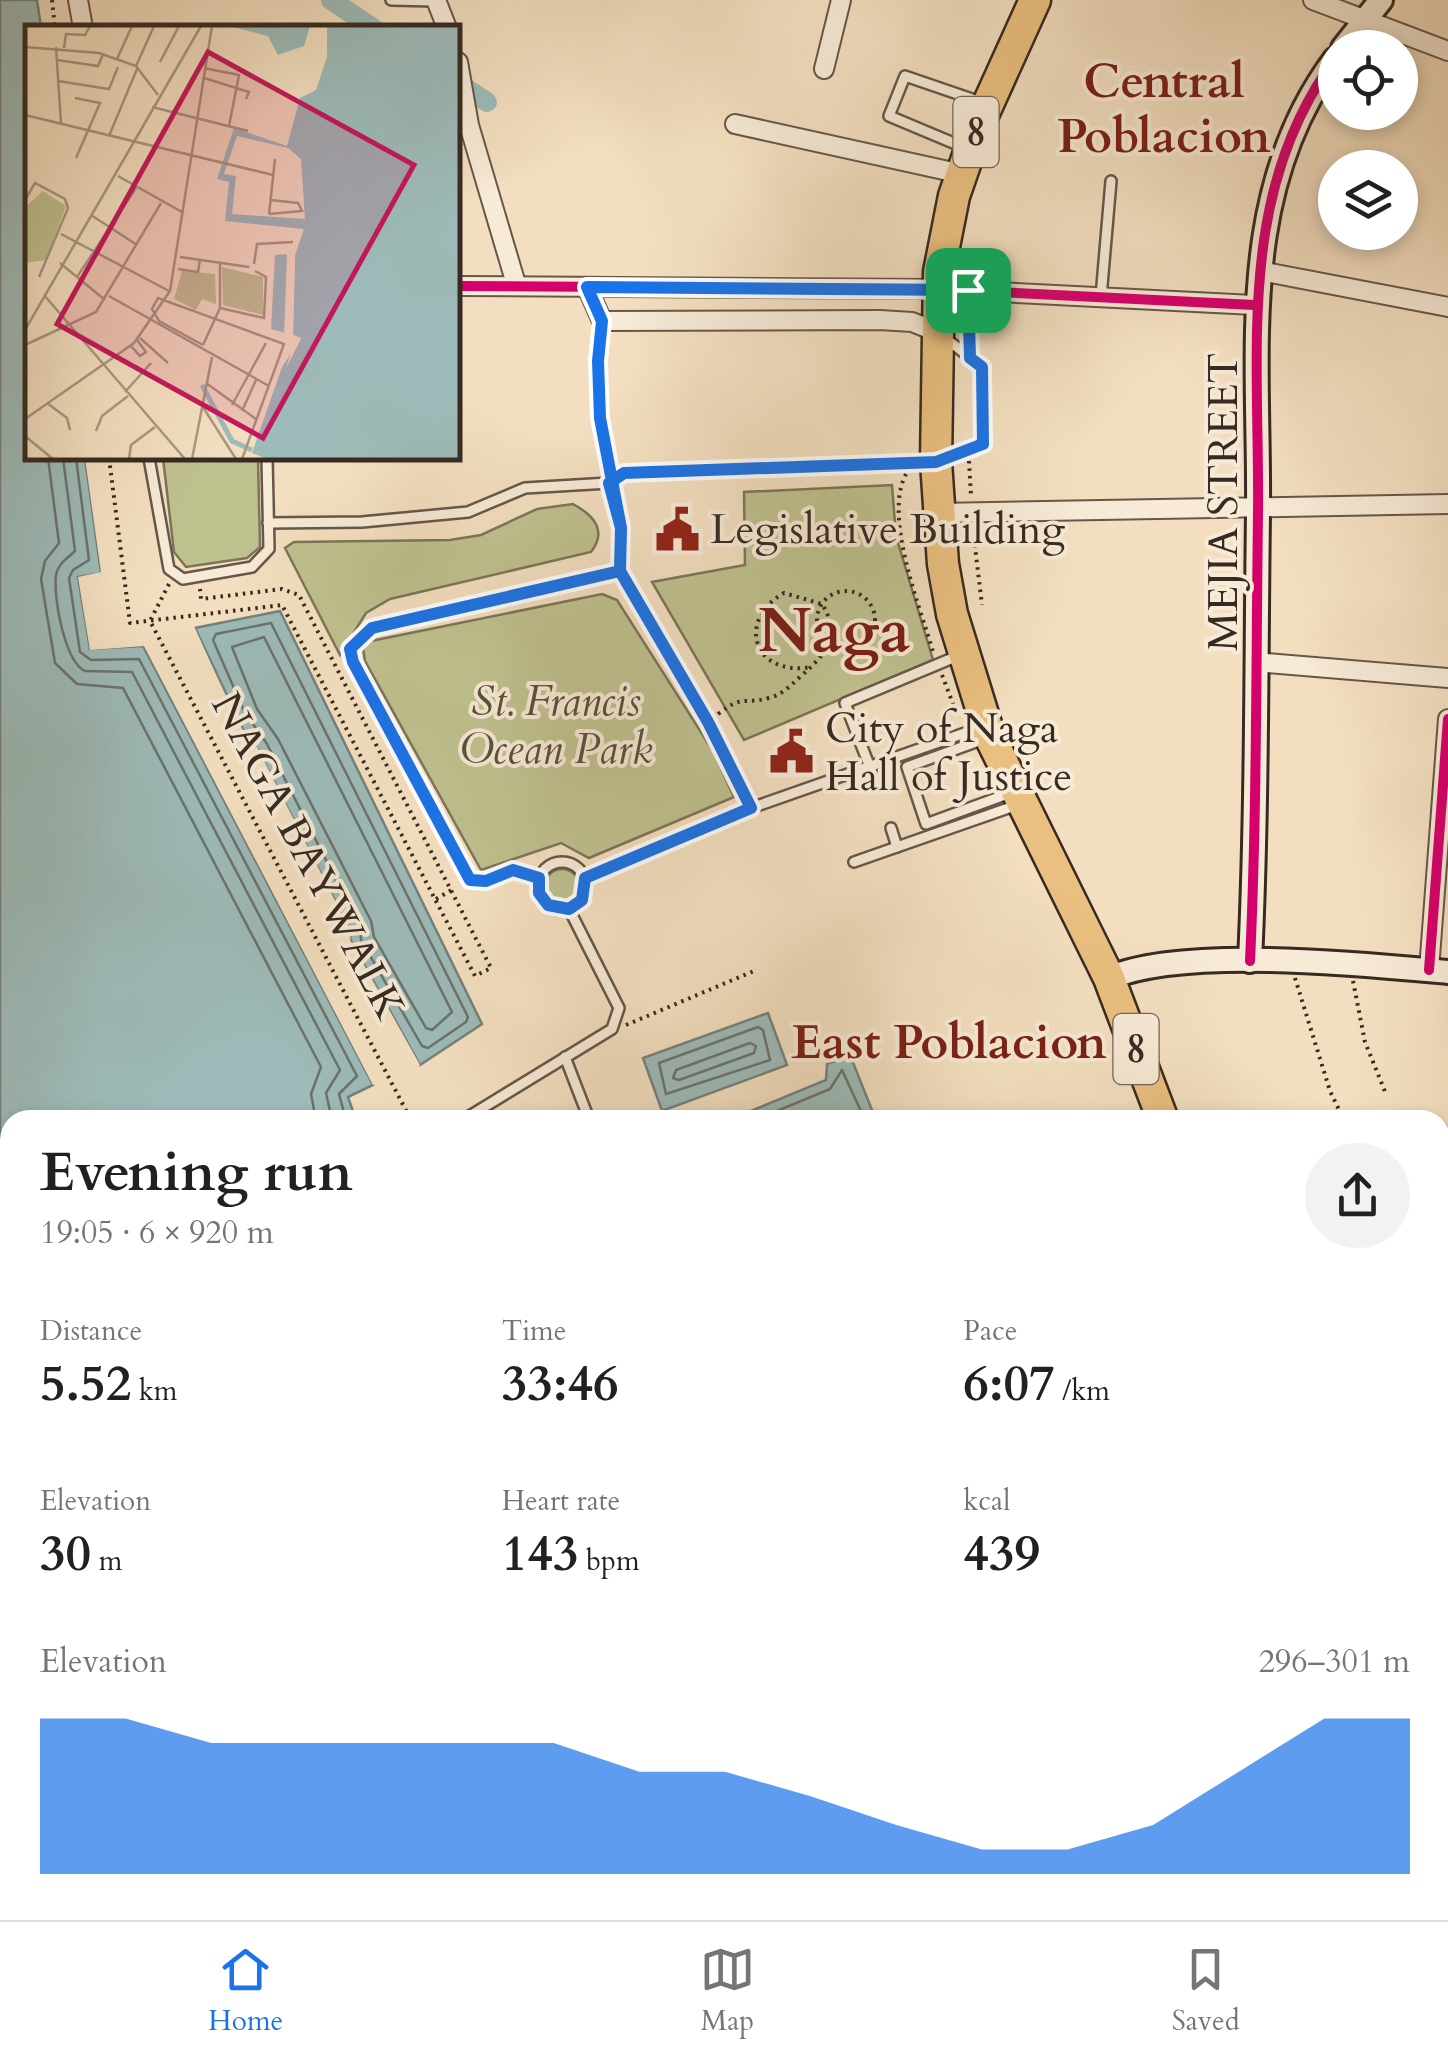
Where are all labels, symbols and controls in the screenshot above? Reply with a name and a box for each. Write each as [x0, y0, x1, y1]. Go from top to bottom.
inset map [25, 25, 460, 460]
map controls [1318, 30, 1418, 250]
button: locate [1318, 30, 1418, 130]
district label: Central Poblacion [1057, 49, 1271, 169]
road number: 8 [954, 97, 998, 167]
button: layers [1318, 150, 1418, 250]
pin [926, 248, 1011, 333]
icon: arrive [941, 263, 996, 318]
street label: MEJIA STREET [1195, 353, 1252, 651]
place label: Legislative Building [710, 501, 1066, 558]
public building icon: Legislative Building [653, 505, 701, 553]
district label: Naga [758, 590, 910, 674]
park label: St. Francis Ocean Park [460, 673, 653, 778]
street label: NAGA BAYWALK [198, 682, 419, 1030]
place label: City of Naga Hall of Justice [825, 700, 1072, 805]
public building icon: City of Naga Hall of Justice [768, 728, 816, 776]
district label: East Poblacion [791, 1010, 1107, 1075]
road number: 8 [1114, 1014, 1158, 1084]
text: Evening run [40, 1136, 353, 1210]
button: share [1305, 1143, 1410, 1248]
text: 19:05 · 6 × 920 m [40, 1211, 274, 1255]
text: Distance [40, 1312, 142, 1350]
text: Time [502, 1312, 566, 1350]
text: Pace [963, 1312, 1017, 1350]
text: 5.52 [40, 1350, 131, 1418]
text: 33:46 [502, 1350, 619, 1418]
text: 6:07 [963, 1350, 1055, 1418]
text: km [131, 1372, 178, 1410]
text: /km [1055, 1372, 1110, 1410]
text: Elevation [40, 1482, 151, 1520]
text: Heart rate [502, 1482, 620, 1520]
text: kcal [963, 1482, 1010, 1520]
text: 30 [40, 1520, 91, 1588]
text: 143 [502, 1520, 579, 1588]
text: 439 [963, 1520, 1040, 1588]
text: m [91, 1542, 122, 1580]
text: bpm [579, 1542, 640, 1580]
text: Elevation [40, 1640, 167, 1684]
text: 296–301 m [1258, 1640, 1410, 1684]
tab: Home [208, 1942, 283, 2040]
tab: Map [700, 1942, 755, 2040]
tab: Saved [1172, 1942, 1240, 2040]

